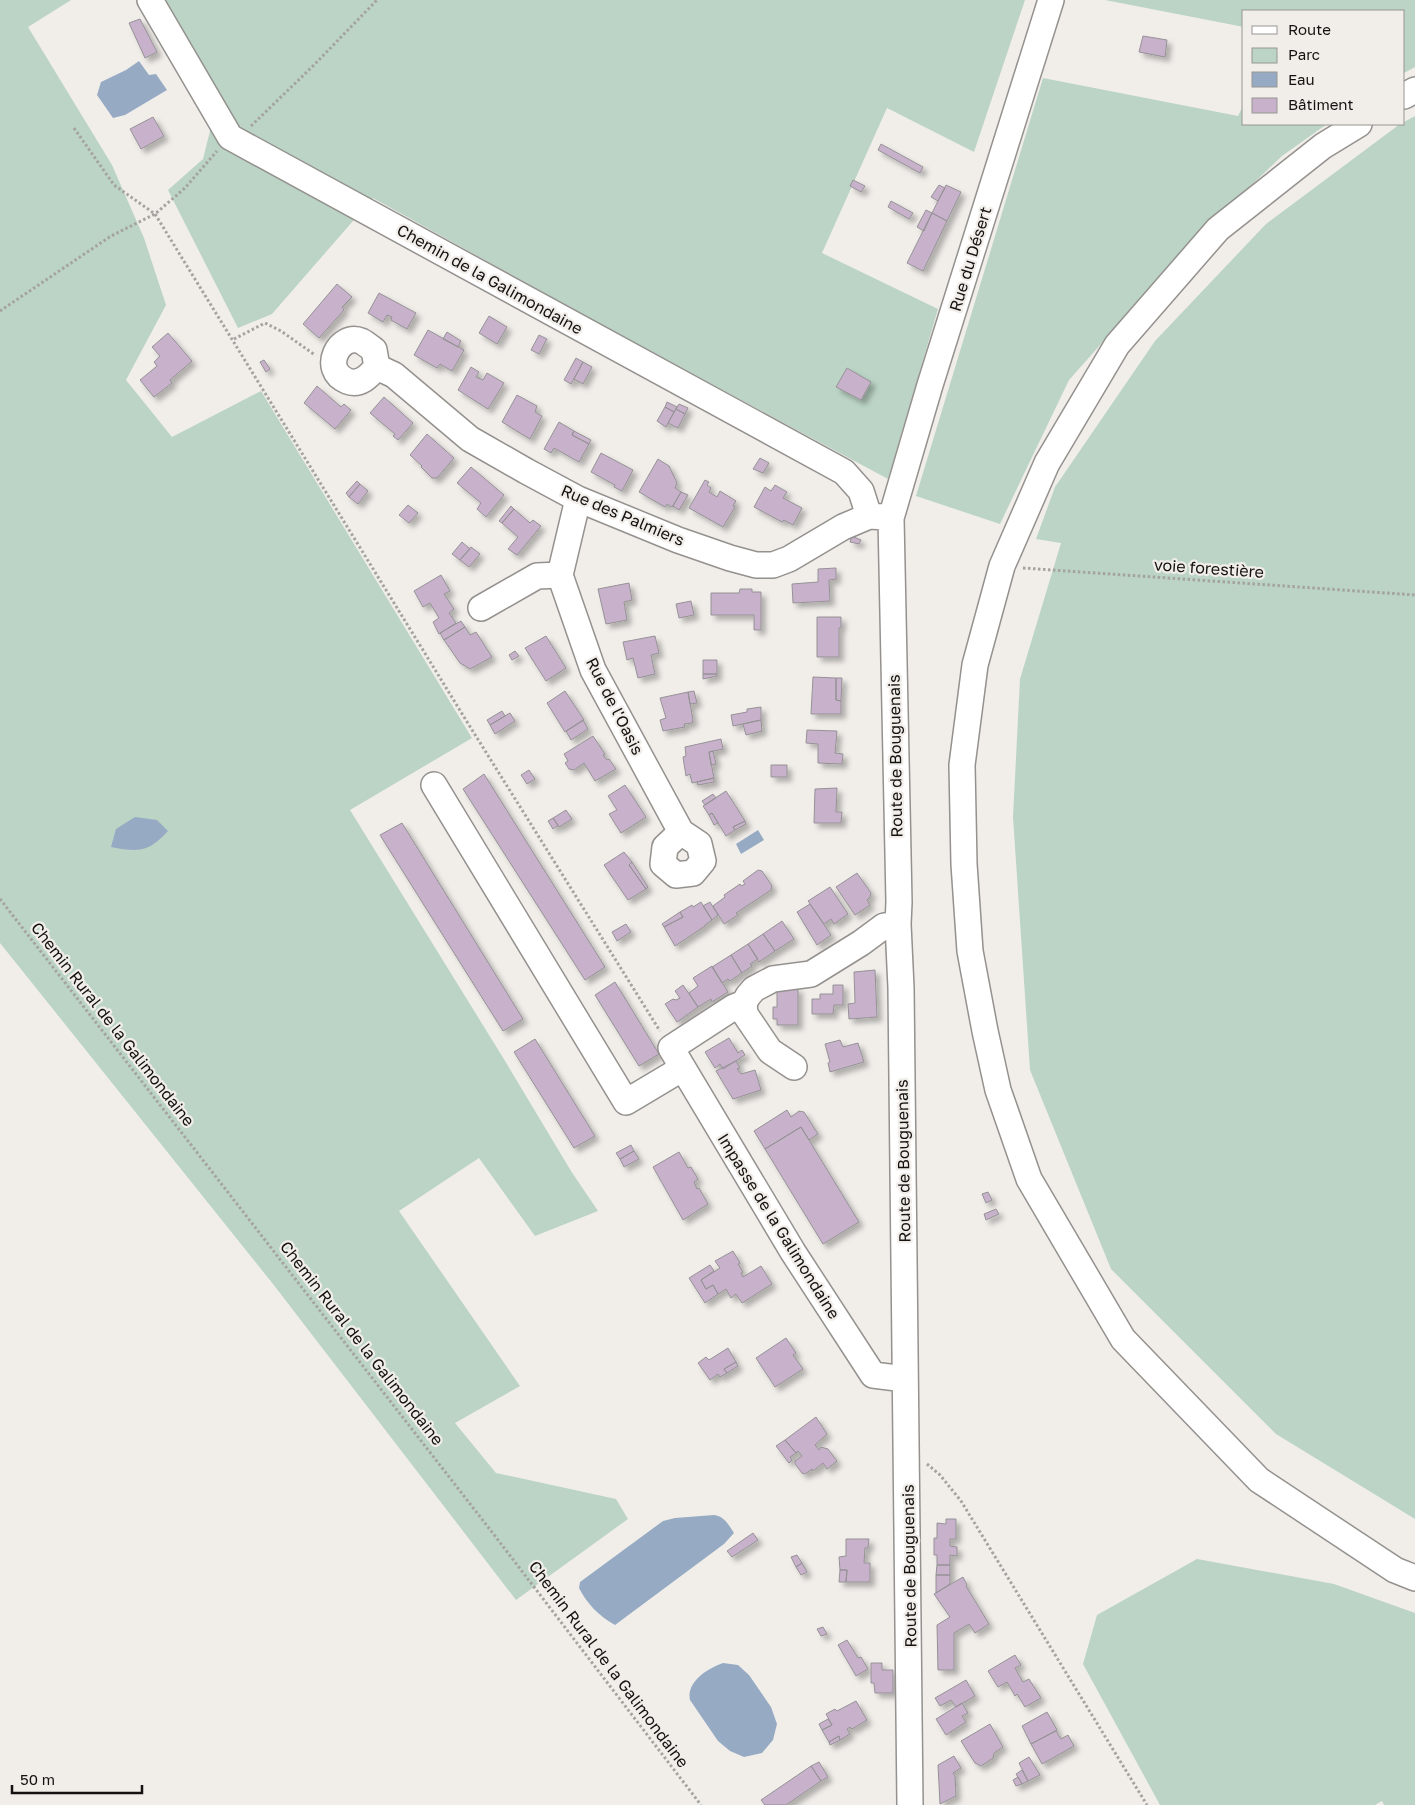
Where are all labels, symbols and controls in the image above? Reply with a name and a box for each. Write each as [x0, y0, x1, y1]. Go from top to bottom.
legend [1242, 10, 1405, 125]
text: Route [1288, 20, 1331, 38]
text: Parc [1288, 45, 1320, 63]
text: Eau [1288, 70, 1315, 88]
text: Bâtiment [1288, 95, 1353, 113]
street label: Rue du Désert [945, 204, 995, 314]
street label: Chemin de la Galimondaine [394, 220, 586, 338]
street label: Rue des Palmiers [558, 480, 688, 550]
street label: voie forestière [1153, 554, 1265, 582]
street label: Rue de l'Oasis [582, 654, 648, 758]
street label: Route de Bouguenais [884, 674, 906, 838]
street label: Chemin Rural de la Galimondaine [27, 918, 199, 1130]
street label: Route de Bouguenais [892, 1079, 914, 1243]
street label: Impasse de la Galimondaine [713, 1129, 845, 1323]
street label: Chemin Rural de la Galimondaine [276, 1237, 448, 1449]
street label: Route de Bouguenais [898, 1484, 920, 1648]
street label: Chemin Rural de la Galimondaine [525, 1557, 693, 1771]
scale bar [12, 1762, 142, 1794]
text: 50 m [20, 1770, 55, 1788]

